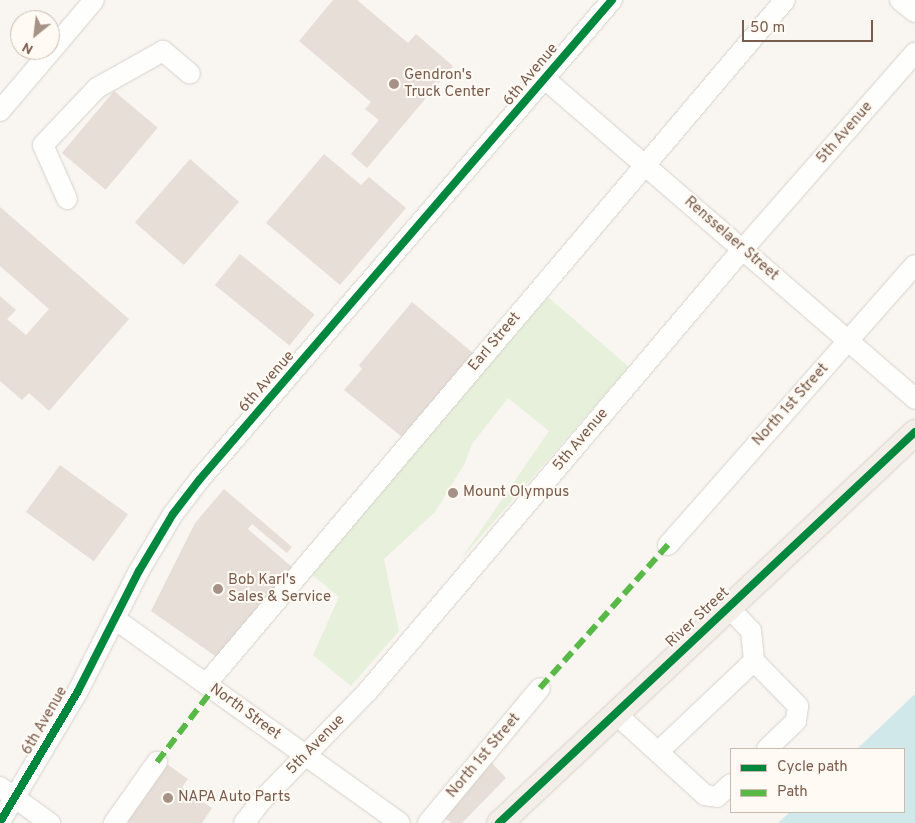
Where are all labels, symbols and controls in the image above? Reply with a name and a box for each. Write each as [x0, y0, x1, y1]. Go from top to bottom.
north arrow [10, 10, 60, 60]
scale bar [745, 10, 876, 42]
text: 50 m [750, 19, 785, 38]
text: N [19, 38, 36, 58]
street label: 6th Avenue [500, 40, 562, 110]
place label: Gendron's Truck Center [404, 66, 490, 101]
marker: Gendron's Truck Center [388, 78, 400, 90]
street label: 5th Avenue [813, 98, 877, 168]
street label: Rensselaer Street [680, 193, 782, 285]
street label: Earl Street [465, 309, 525, 375]
street label: 6th Avenue [235, 347, 299, 417]
street label: North 1st Street [749, 360, 833, 450]
street label: 5th Avenue [549, 405, 613, 475]
place label: Mount Olympus [463, 484, 569, 502]
marker: Mount Olympus [447, 487, 459, 499]
place label: Bob Karl's Sales & Service [228, 571, 331, 606]
marker: Bob Karl's Sales & Service [212, 583, 224, 595]
street label: River Street [663, 584, 733, 652]
street label: North Street [206, 680, 284, 744]
street label: 6th Avenue [18, 683, 72, 759]
street label: North 1st Street [443, 710, 525, 802]
street label: 5th Avenue [283, 711, 349, 779]
legend [730, 748, 905, 813]
text: Cycle path [777, 758, 848, 777]
text: Path [777, 783, 808, 802]
place label: NAPA Auto Parts [178, 789, 292, 807]
marker: NAPA Auto Parts [162, 792, 174, 804]

